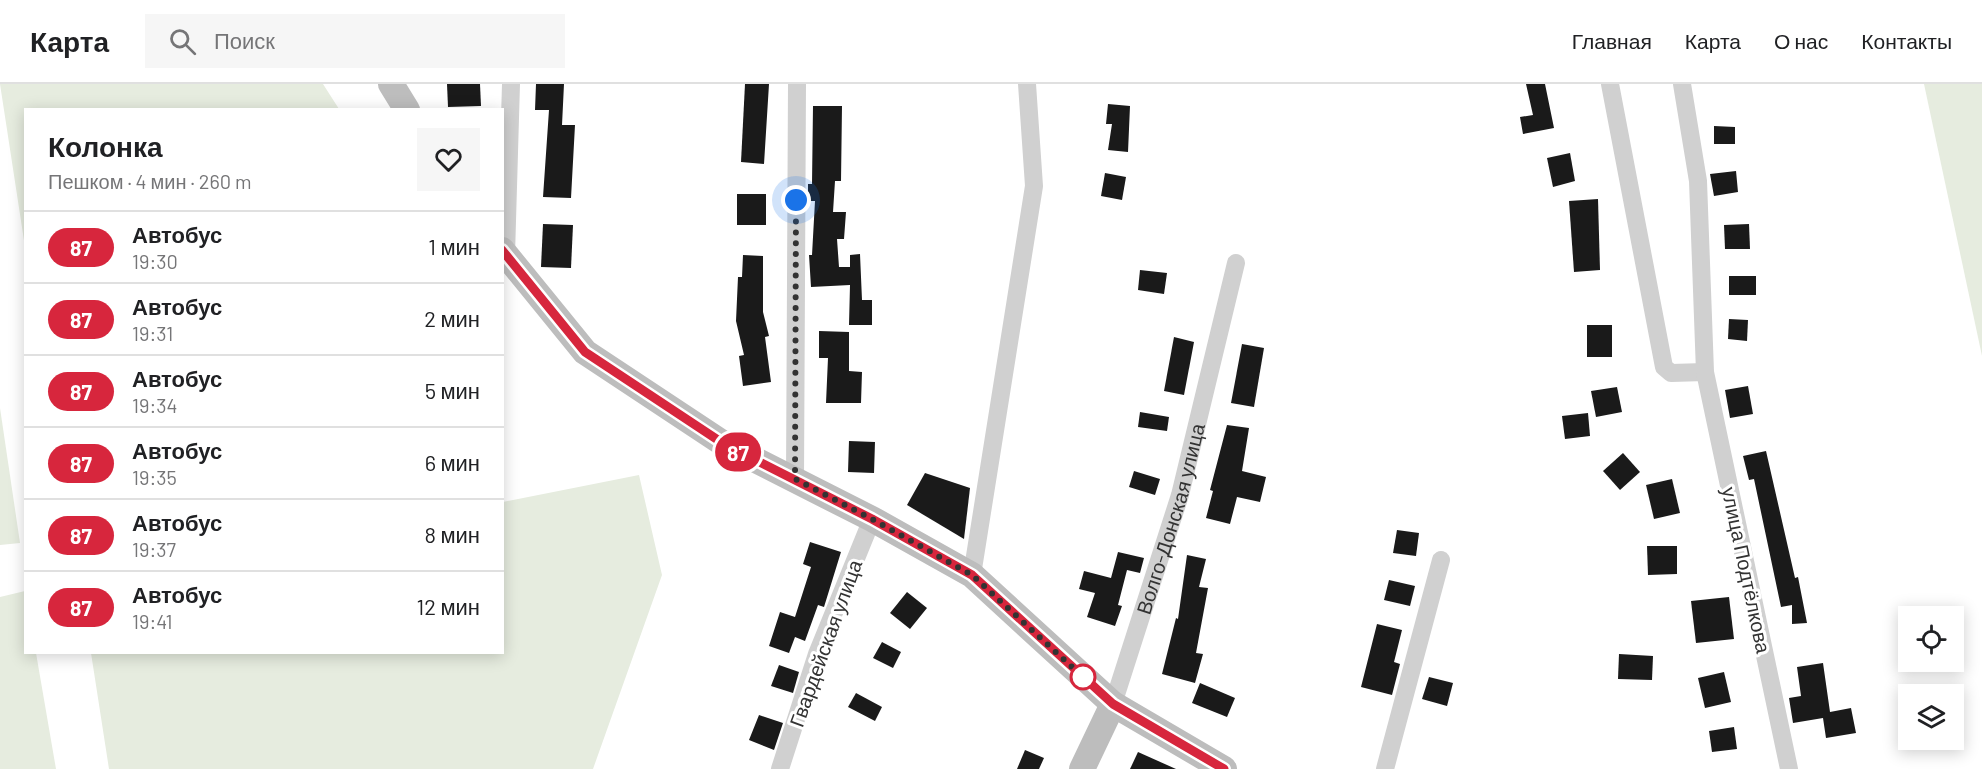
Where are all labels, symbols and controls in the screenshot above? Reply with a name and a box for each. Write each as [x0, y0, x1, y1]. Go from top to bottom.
search box [145, 14, 565, 68]
text: Карта [30, 24, 109, 58]
icon: search [166, 25, 199, 58]
text: Поиск [214, 27, 275, 53]
text: Главная [1572, 28, 1652, 53]
text: Карта [1685, 28, 1741, 53]
text: О нас [1774, 28, 1828, 53]
text: Контакты [1861, 28, 1952, 53]
button: heart [417, 128, 480, 191]
text: Колонка [48, 129, 163, 163]
text: Пешком · 4 мин · 260 m [48, 169, 252, 193]
your location [781, 185, 811, 215]
text: Автобус [132, 221, 222, 247]
text: 1 мин [428, 233, 480, 259]
text: 87 [70, 235, 92, 260]
text: 19:30 [132, 249, 178, 273]
text: Автобус [132, 293, 222, 319]
text: 2 мин [424, 305, 480, 331]
text: 87 [70, 307, 92, 332]
text: 19:31 [132, 321, 173, 345]
text: Автобус [132, 365, 222, 391]
text: 5 мин [425, 377, 480, 403]
text: 87 [70, 379, 92, 404]
text: 19:34 [132, 393, 178, 417]
street label: Волго-Донская улица [1131, 420, 1209, 617]
line badge: 87 [711, 432, 765, 472]
text: Автобус [132, 437, 222, 463]
text: 87 [727, 440, 749, 465]
text: 6 мин [425, 449, 480, 475]
text: 87 [70, 451, 92, 476]
text: 19:35 [132, 465, 177, 489]
street label: улица Подтёлкова [1718, 485, 1777, 656]
text: Автобус [132, 509, 222, 535]
text: 8 мин [425, 521, 480, 547]
text: 87 [70, 523, 92, 548]
text: 19:37 [132, 537, 176, 561]
street label: Гвардейская улица [784, 555, 867, 730]
text: Автобус [132, 581, 222, 607]
text: 12 мин [417, 593, 480, 619]
text: 87 [70, 595, 92, 620]
map controls [1898, 606, 1964, 750]
button: locate [1898, 606, 1964, 672]
text: 19:41 [132, 609, 172, 633]
unlabelled marker [1070, 664, 1096, 690]
button: layers [1898, 684, 1964, 750]

